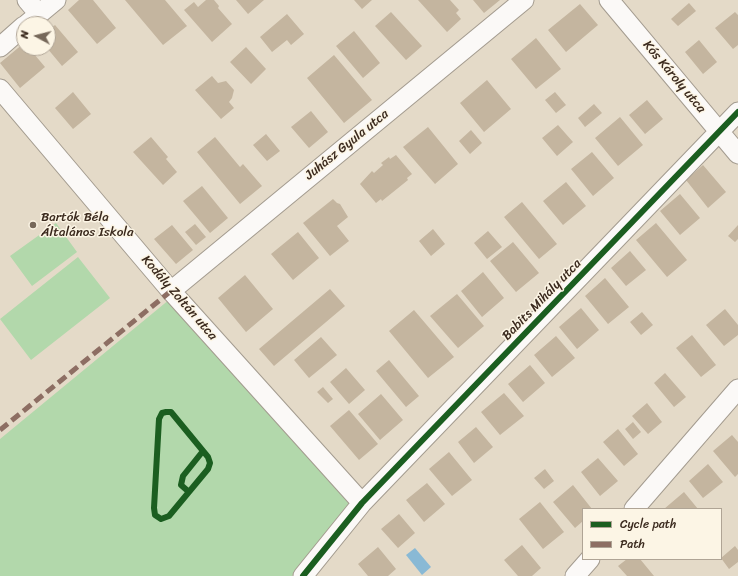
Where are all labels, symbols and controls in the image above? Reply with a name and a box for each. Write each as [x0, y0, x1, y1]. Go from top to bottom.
north arrow [16, 16, 56, 56]
text: N [15, 30, 34, 40]
street label: Kós Károly utca [639, 38, 709, 116]
street label: Juhász Gyula utca [302, 107, 392, 183]
place label: Bartók Béla Általános Iskola [41, 210, 134, 241]
marker: Bartók Béla Általános Iskola [28, 220, 38, 230]
street label: Kodály Zoltán utca [138, 252, 220, 344]
street label: Babits Mihály utca [499, 256, 585, 344]
legend [582, 508, 722, 560]
text: Cycle path [620, 513, 676, 535]
text: Path [620, 533, 645, 555]

